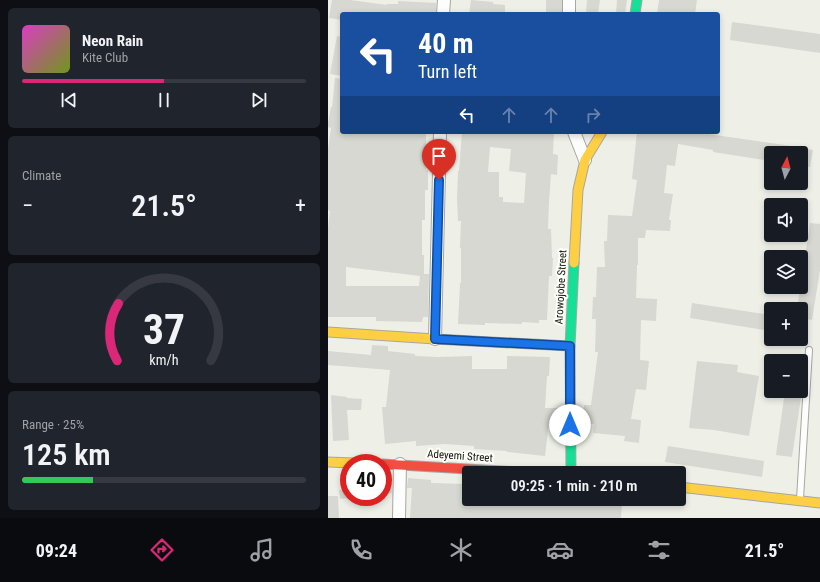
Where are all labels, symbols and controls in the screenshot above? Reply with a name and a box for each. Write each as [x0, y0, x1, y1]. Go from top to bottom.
text: 40 m [418, 27, 474, 60]
icon: left [352, 28, 404, 80]
text: Neon Rain [82, 32, 143, 50]
text: Kite Club [82, 50, 128, 65]
text: Turn left [418, 61, 477, 82]
icon: previous [58, 89, 80, 111]
icon: pause [153, 89, 175, 111]
icon: next [248, 89, 270, 111]
icon: left [456, 104, 478, 126]
icon: ahead [498, 104, 520, 126]
icon: ahead [540, 104, 562, 126]
icon: right [582, 104, 604, 126]
pin [422, 139, 456, 180]
icon: arrive [428, 145, 450, 167]
north arrow [764, 146, 808, 190]
map controls [764, 146, 808, 398]
text: Climate [22, 168, 61, 183]
text: 21.5° [131, 188, 197, 223]
text: − [22, 193, 33, 218]
text: + [295, 193, 306, 218]
button: sound [764, 198, 808, 242]
street label: Arowojobe Street [553, 249, 569, 325]
button: layers [764, 250, 808, 294]
button: + [764, 302, 808, 346]
text: 37 [143, 305, 185, 354]
text: km/h [149, 351, 179, 367]
button: − [764, 354, 808, 398]
position arrow [549, 404, 591, 446]
text: Range · 25% [22, 417, 84, 432]
text: 125 km [22, 437, 111, 472]
street label: Adeyemi Street [427, 447, 493, 465]
speed limit sign: 40 [340, 454, 392, 506]
text: 09:25 · 1 min · 210 m [511, 477, 637, 495]
icon: directions [148, 536, 176, 564]
icon: music [248, 536, 276, 564]
icon: phone [347, 536, 375, 564]
icon: climate [447, 536, 475, 564]
icon: car [546, 536, 574, 564]
icon: filters [645, 536, 673, 564]
text: 09:24 [36, 540, 77, 561]
text: 21.5° [745, 540, 784, 561]

